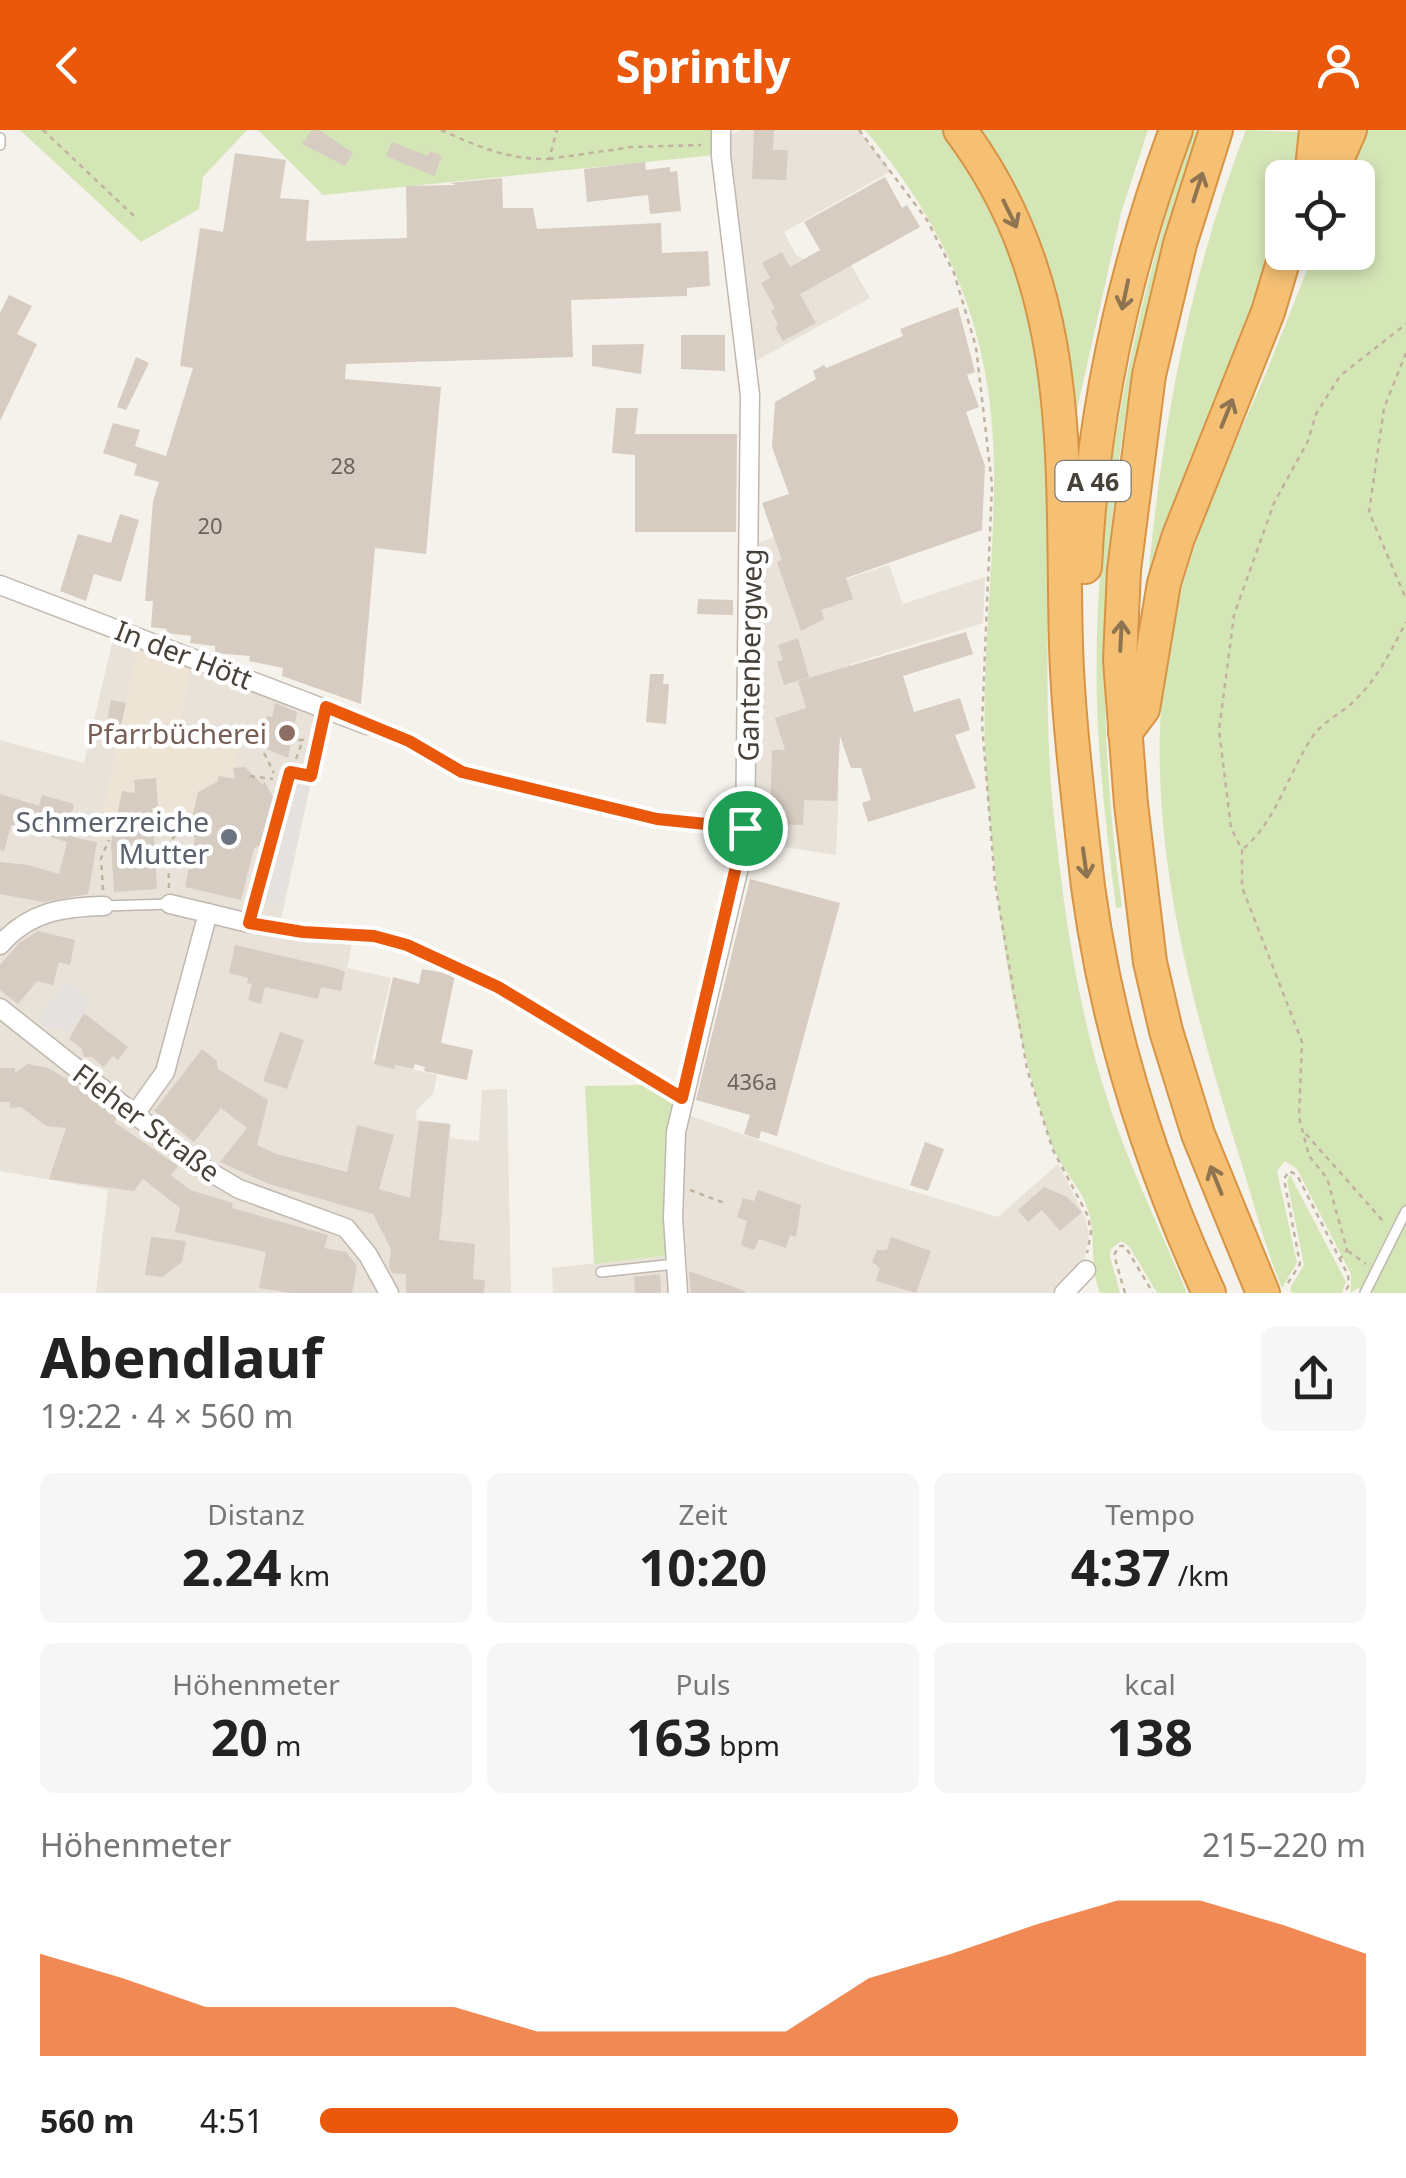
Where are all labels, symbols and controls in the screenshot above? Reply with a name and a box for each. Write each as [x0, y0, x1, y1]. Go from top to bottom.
text: Sprintly [616, 35, 790, 96]
icon: back [40, 38, 95, 93]
icon: person [1311, 38, 1366, 93]
map controls [1265, 160, 1375, 270]
button: locate [1265, 160, 1375, 270]
one-way arrow [1190, 172, 1208, 203]
one-way arrow [1001, 198, 1020, 228]
one-way arrow [1115, 278, 1133, 310]
one-way arrow [1219, 399, 1237, 429]
house number: 28 [330, 450, 356, 480]
road number: A 46 [1056, 461, 1130, 501]
house number: 20 [197, 510, 223, 540]
street label: Gantenbergweg [728, 548, 770, 762]
street label: In der Hött [110, 610, 258, 698]
one-way arrow [1112, 620, 1131, 652]
place label: Pfarrbücherei [87, 714, 267, 752]
marker: Pfarrbücherei [276, 722, 298, 744]
pin [703, 786, 788, 871]
icon: arrive [718, 801, 773, 856]
place label: Schmerzreiche Mutter [16, 802, 209, 872]
marker: Schmerzreiche Mutter [218, 826, 240, 848]
one-way arrow [1077, 847, 1095, 879]
street label: Fleher Straße [66, 1054, 228, 1190]
house number: 436a [727, 1066, 777, 1096]
one-way arrow [1206, 1165, 1224, 1196]
text: Abendlauf [40, 1319, 323, 1394]
button: share [1261, 1326, 1366, 1431]
text: 19:22 · 4 × 560 m [40, 1394, 293, 1437]
text: Distanz [207, 1495, 305, 1533]
text: Zeit [678, 1495, 728, 1533]
text: Tempo [1105, 1495, 1195, 1533]
text: 2.24 [182, 1533, 282, 1601]
text: 10:20 [639, 1533, 767, 1601]
text: 4:37 [1071, 1533, 1171, 1601]
text: km [282, 1556, 330, 1594]
text: /km [1171, 1556, 1229, 1594]
text: Höhenmeter [172, 1665, 340, 1703]
text: Puls [676, 1665, 730, 1703]
text: kcal [1124, 1665, 1176, 1703]
text: 20 [211, 1703, 268, 1771]
text: 163 [626, 1703, 712, 1771]
text: 138 [1107, 1703, 1193, 1771]
text: m [268, 1726, 301, 1764]
text: bpm [712, 1726, 780, 1764]
text: Höhenmeter [40, 1823, 231, 1866]
text: 215–220 m [1202, 1823, 1366, 1866]
text: 560 m [40, 2099, 134, 2142]
text: 4:51 [200, 2099, 264, 2142]

